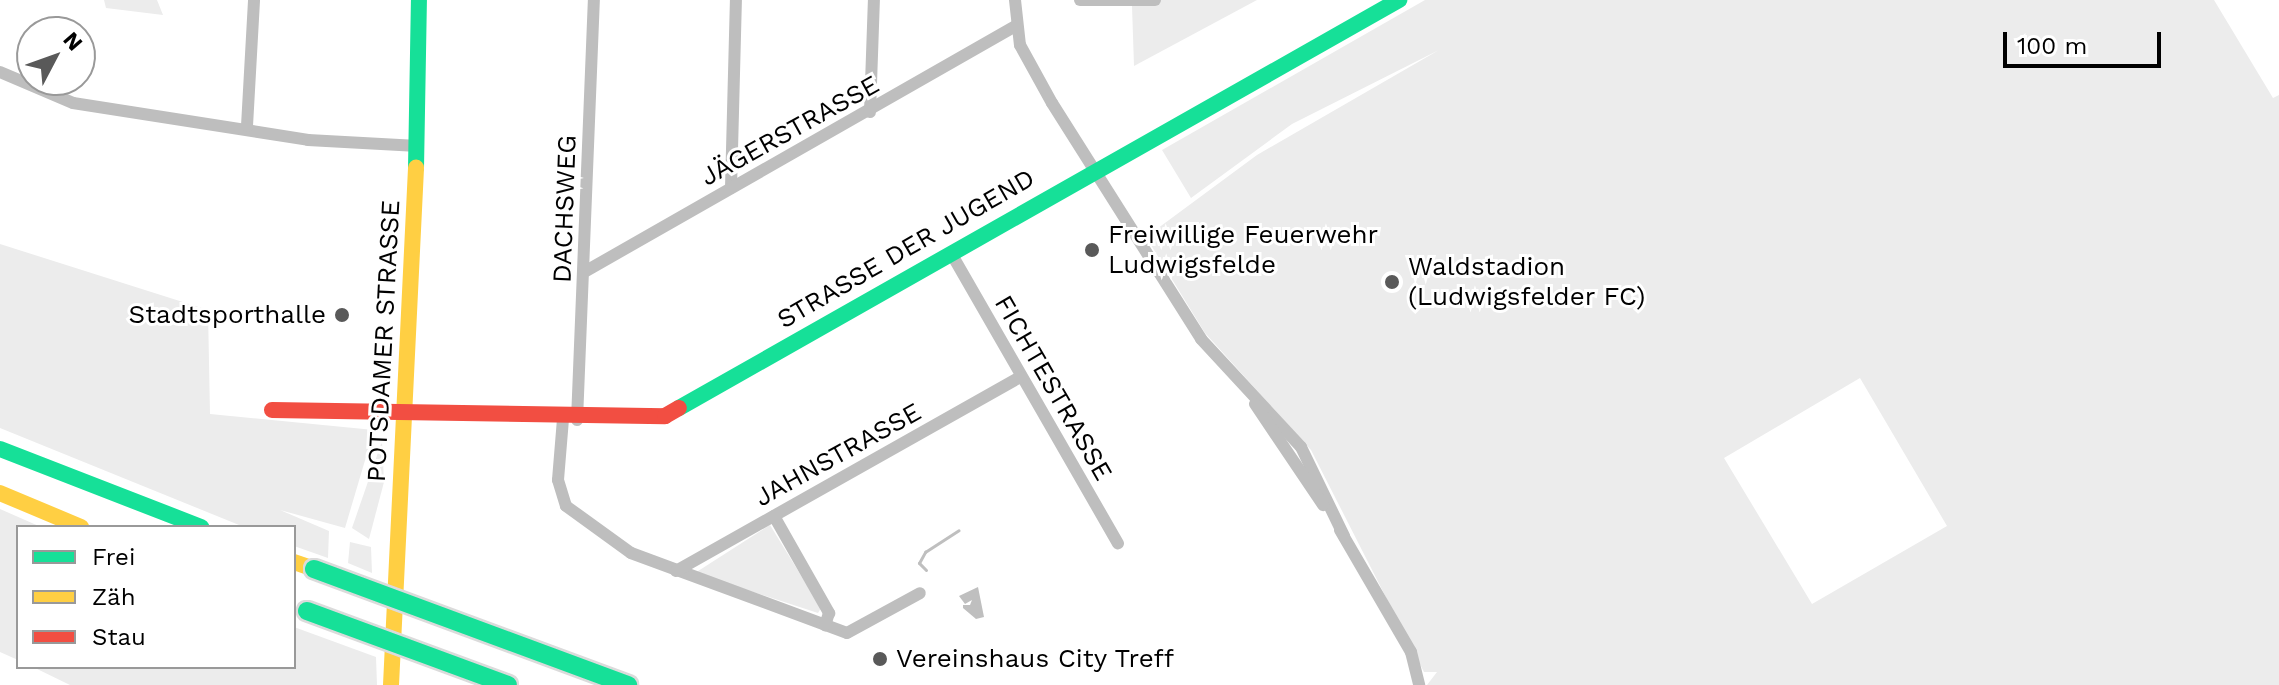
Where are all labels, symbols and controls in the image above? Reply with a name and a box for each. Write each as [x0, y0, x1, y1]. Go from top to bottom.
north arrow [16, 16, 96, 96]
scale bar [2007, 16, 2165, 66]
text: N [58, 27, 88, 56]
text: 100 m [2017, 32, 2087, 60]
street label: JÄGERSTRASSE [695, 69, 885, 193]
street label: DACHSWEG [547, 134, 583, 284]
street label: STRASSE DER JUGEND [772, 162, 1040, 336]
street label: POTSDAMER STRASSE [361, 199, 407, 483]
place label: Freiwillige Feuerwehr Ludwigsfelde [1108, 219, 1378, 280]
marker: Freiwillige Feuerwehr Ludwigsfelde [1083, 241, 1101, 259]
place label: Waldstadion (Ludwigsfelder FC) [1408, 251, 1646, 312]
marker: Waldstadion (Ludwigsfelder FC) [1383, 273, 1401, 291]
street label: FICHTESTRASSE [987, 290, 1119, 486]
place label: Stadtsporthalle [128, 299, 326, 331]
marker: Stadtsporthalle [333, 306, 351, 324]
street label: JAHNSTRASSE [749, 396, 927, 514]
legend [16, 525, 296, 669]
text: Frei [92, 543, 135, 571]
text: Zäh [92, 583, 136, 611]
text: Stau [92, 623, 146, 651]
place label: Vereinshaus City Treff [896, 643, 1175, 675]
marker: Vereinshaus City Treff [871, 650, 889, 668]

